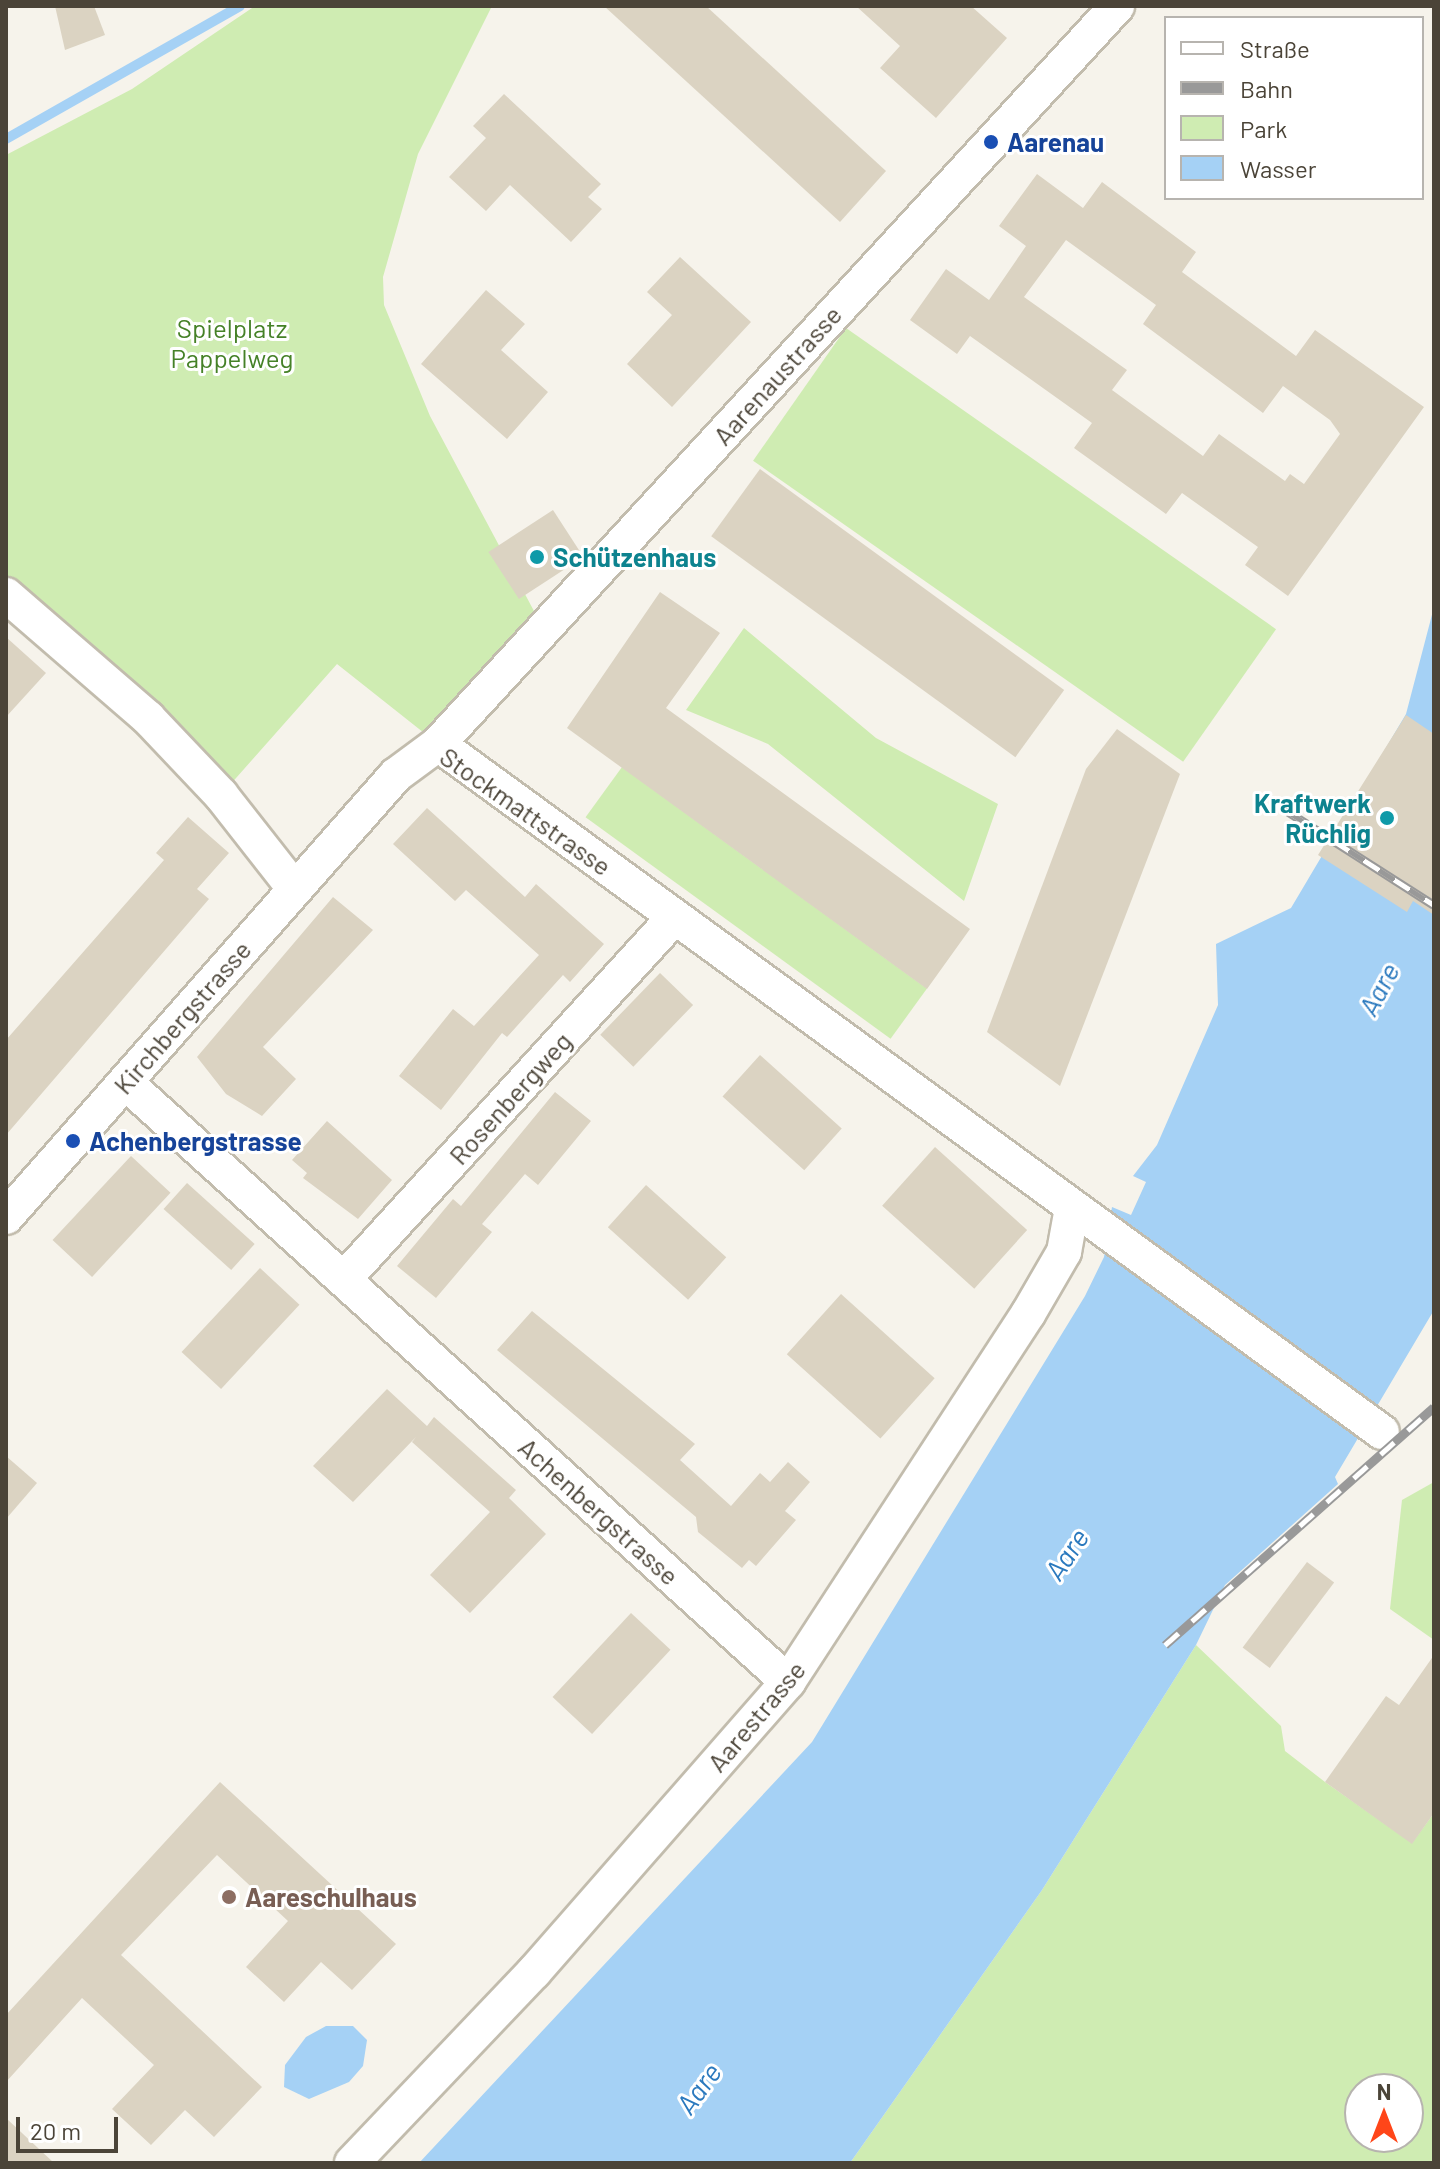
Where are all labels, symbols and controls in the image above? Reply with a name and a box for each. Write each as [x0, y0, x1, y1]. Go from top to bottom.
legend [1164, 16, 1424, 200]
text: Straße [1240, 34, 1310, 63]
text: Bahn [1240, 74, 1293, 103]
text: Park [1240, 114, 1287, 143]
place label: Aarenau [1007, 126, 1104, 158]
marker: Aarenau [982, 133, 1000, 151]
text: Wasser [1240, 154, 1316, 183]
street label: Aarenaustrasse [706, 299, 848, 451]
park label: Spielplatz Pappelweg [170, 312, 294, 374]
place label: Schützenhaus [553, 541, 716, 573]
marker: Schützenhaus [528, 548, 546, 566]
street label: Stockmattstrasse [434, 740, 618, 882]
place label: Kraftwerk Rüchlig [1254, 787, 1371, 848]
marker: Kraftwerk Rüchlig [1378, 809, 1396, 827]
street label: Kirchbergstrasse [107, 934, 257, 1100]
water label: Aare [1350, 957, 1406, 1021]
street label: Rosenbergweg [442, 1025, 578, 1171]
place label: Achenbergstrasse [89, 1125, 302, 1157]
marker: Achenbergstrasse [64, 1132, 82, 1150]
street label: Achenbergstrasse [513, 1431, 685, 1591]
water label: Aare [1037, 1522, 1095, 1586]
street label: Aarestrasse [701, 1654, 811, 1778]
place label: Aareschulhaus [245, 1881, 417, 1913]
marker: Aareschulhaus [220, 1888, 238, 1906]
water label: Aare [668, 2056, 728, 2120]
north arrow [1344, 2073, 1424, 2153]
text: N [1377, 2078, 1391, 2104]
scale bar [20, 2101, 122, 2151]
text: 20 m [30, 2116, 81, 2145]

